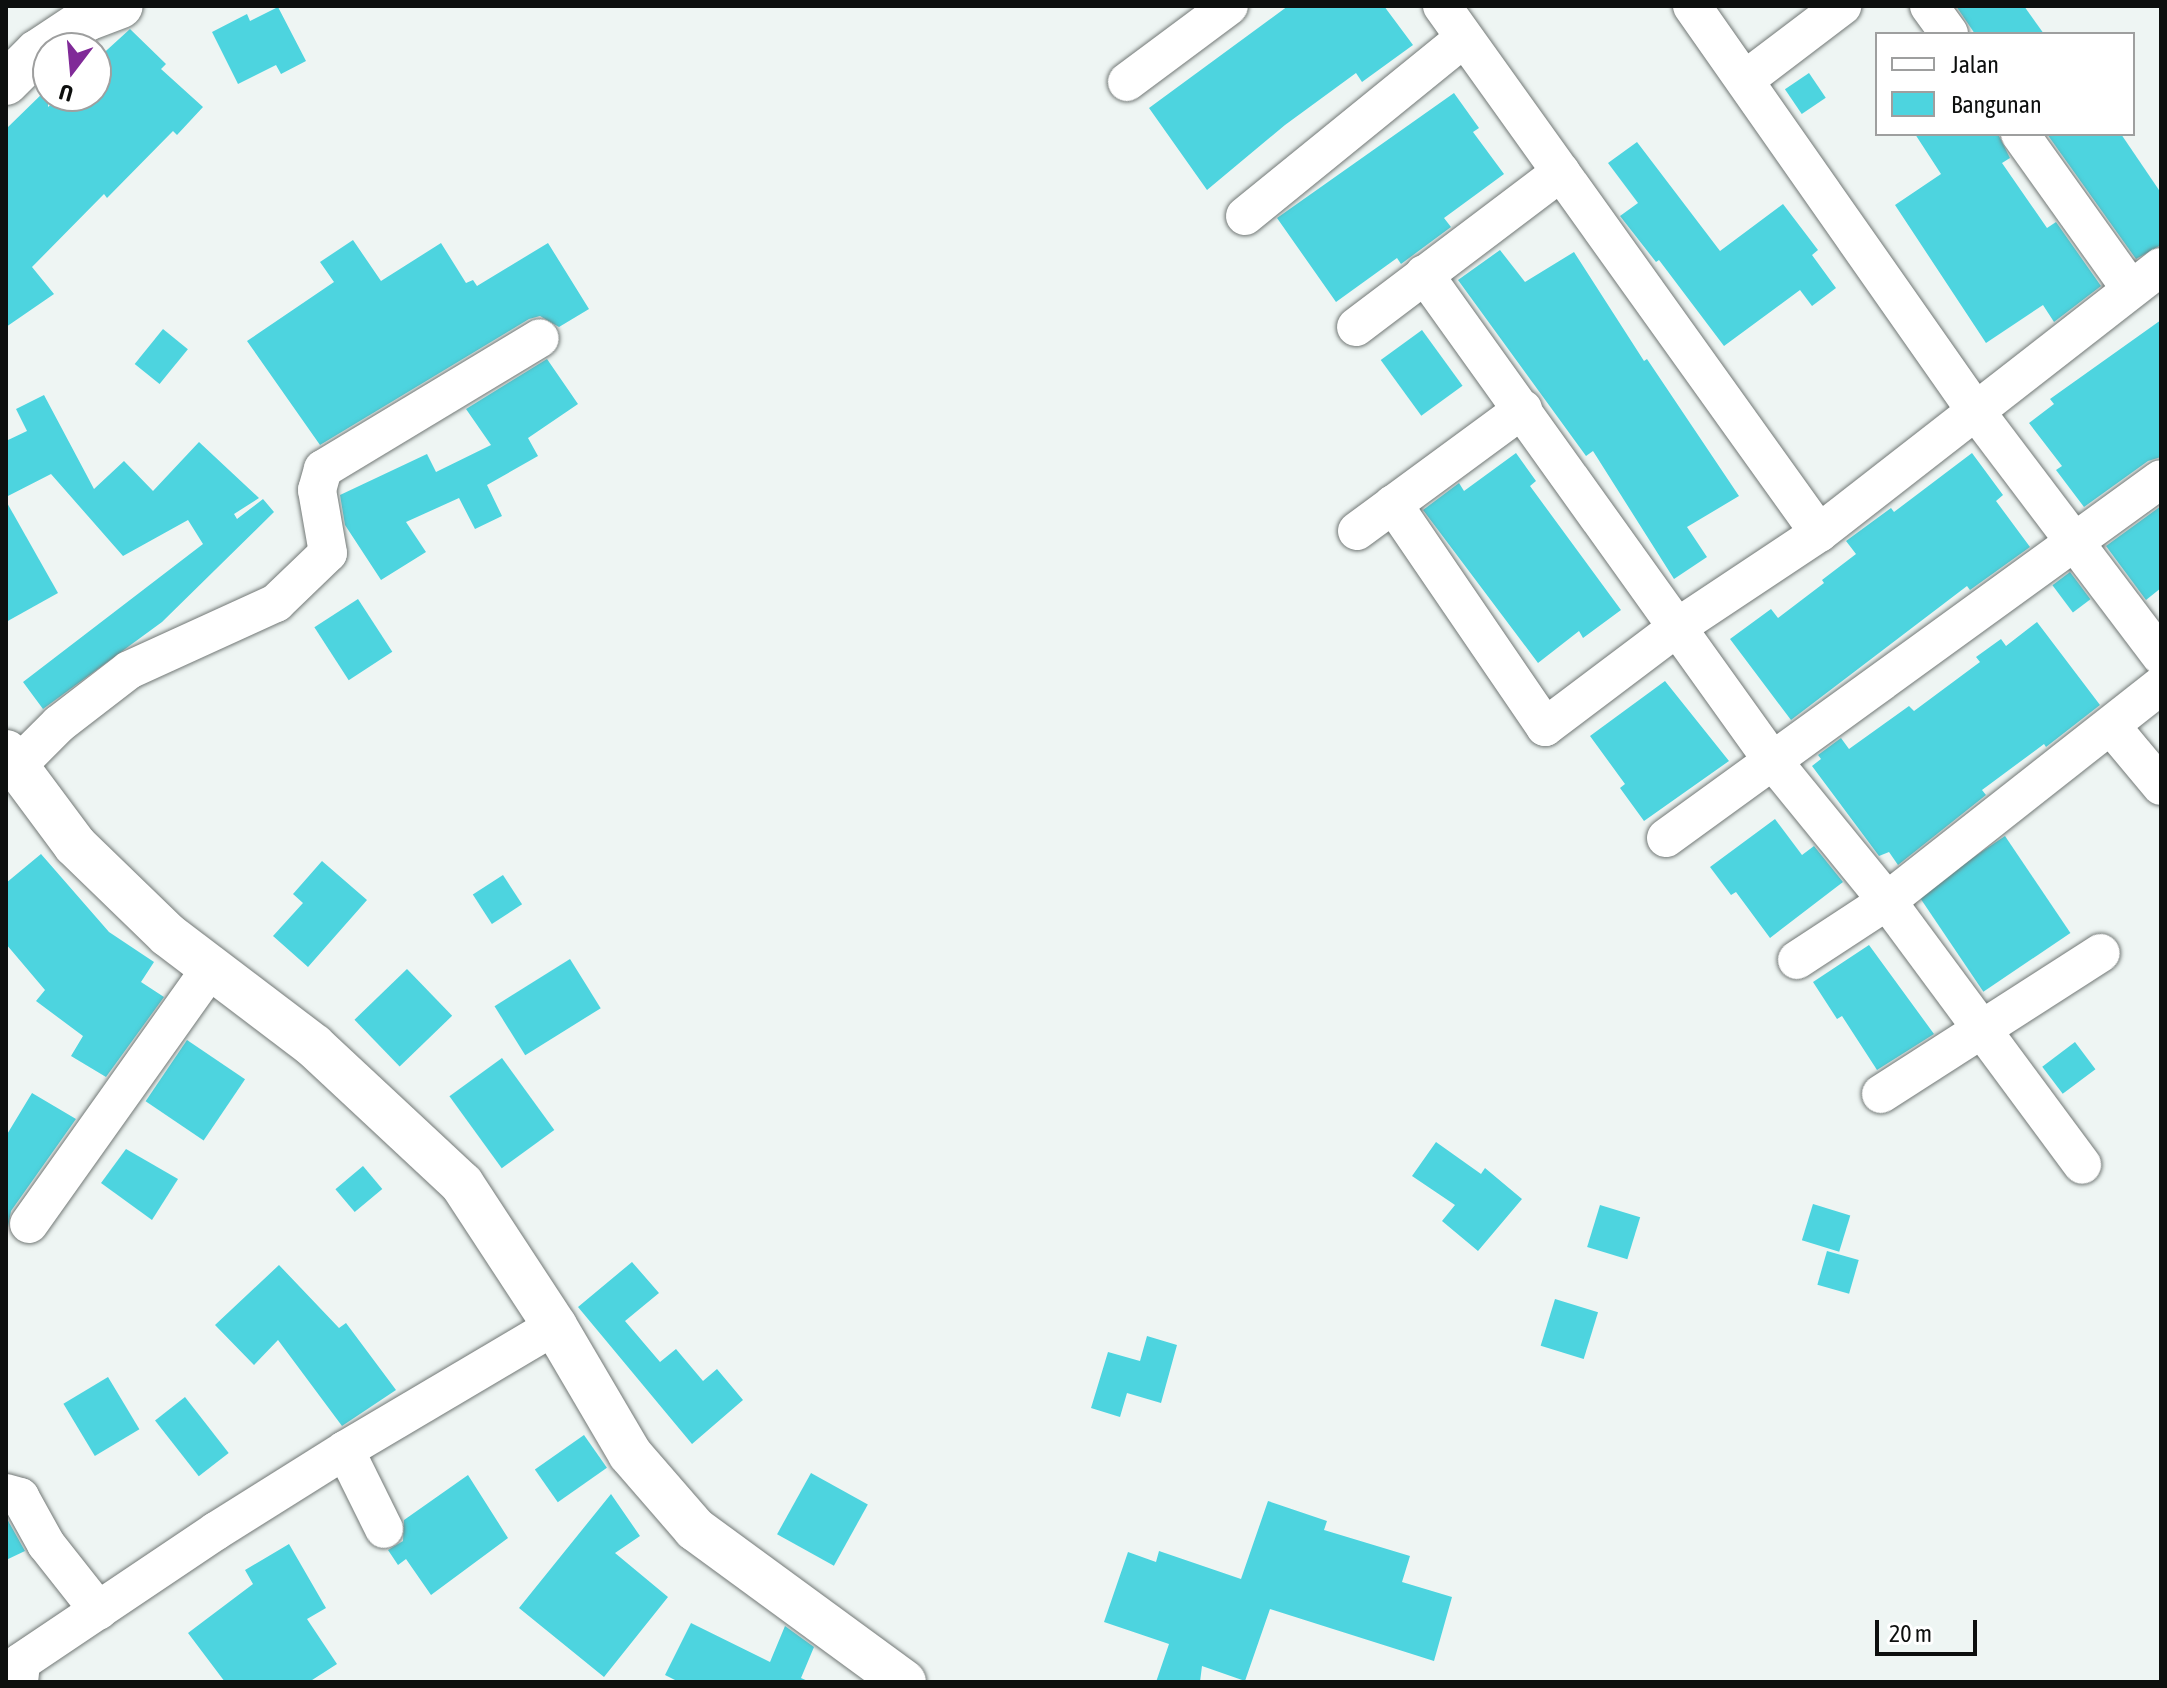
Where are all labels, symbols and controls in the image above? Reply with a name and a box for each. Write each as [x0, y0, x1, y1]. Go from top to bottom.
north arrow [32, 32, 112, 112]
legend [1875, 32, 2135, 136]
text: Jalan [1951, 51, 1999, 78]
text: U [56, 79, 76, 107]
text: Bangunan [1951, 91, 2042, 118]
scale bar [1879, 1604, 1981, 1654]
text: 20 m [1889, 1620, 1932, 1647]

